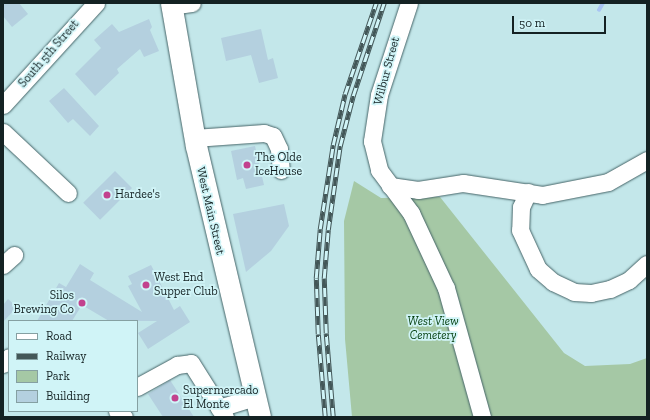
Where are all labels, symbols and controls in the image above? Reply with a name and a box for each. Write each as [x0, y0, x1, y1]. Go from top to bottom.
scale bar [514, 8, 608, 34]
text: 50 m [519, 16, 545, 30]
street label: South 5th Street [16, 17, 82, 91]
street label: Wilbur Street [371, 35, 403, 107]
place label: The Olde IceHouse [255, 151, 302, 179]
marker: The Olde IceHouse [242, 160, 252, 170]
street label: West Main Street [193, 166, 227, 256]
place label: Hardee's [115, 188, 160, 202]
marker: Hardee's [102, 190, 112, 200]
place label: West End Supper Club [154, 271, 218, 299]
marker: West End Supper Club [141, 280, 151, 290]
place label: Silos Brewing Co [14, 289, 74, 317]
marker: Silos Brewing Co [77, 298, 87, 308]
park label: West View Cemetery [407, 315, 459, 343]
legend [8, 320, 138, 412]
text: Road [46, 329, 72, 343]
text: Railway [46, 349, 87, 363]
text: Park [46, 369, 70, 383]
place label: Supermercado El Monte [183, 384, 259, 412]
text: Building [46, 389, 90, 403]
marker: Supermercado El Monte [170, 393, 180, 403]

